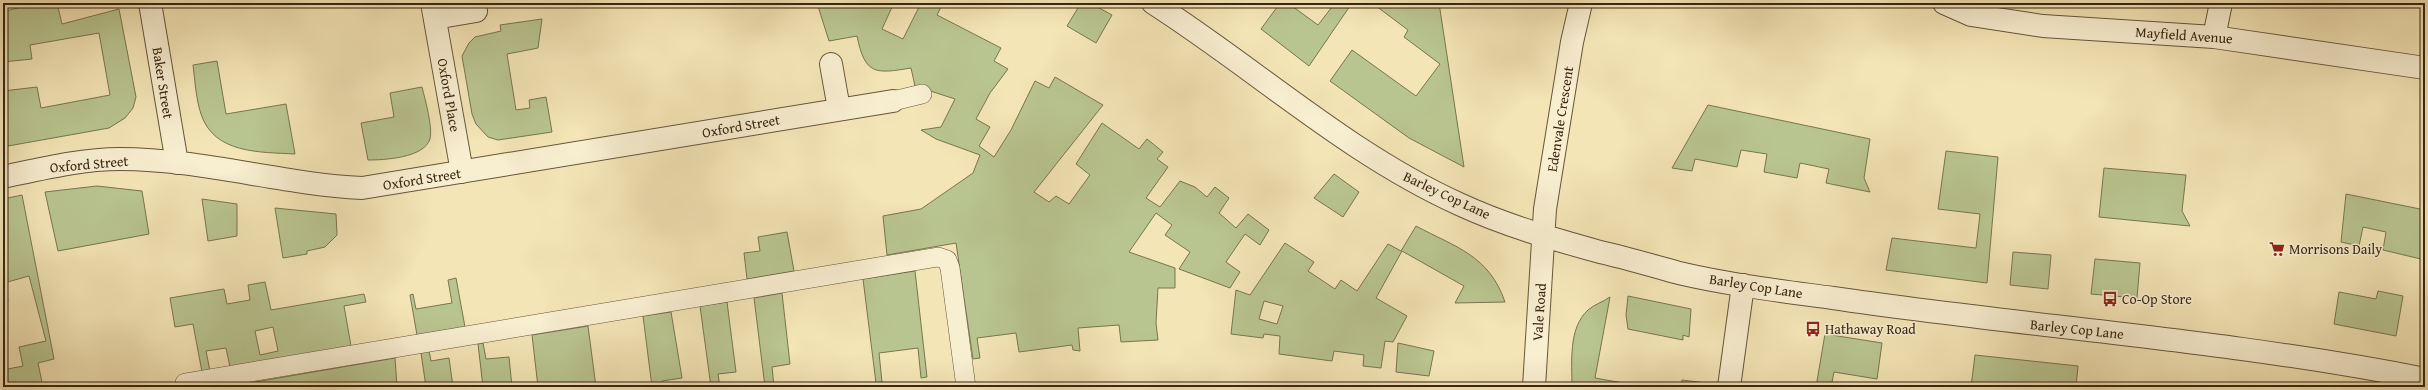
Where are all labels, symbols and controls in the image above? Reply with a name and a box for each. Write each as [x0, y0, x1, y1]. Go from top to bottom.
street label: Mayfield Avenue [2135, 22, 2234, 48]
street label: Baker Street [147, 46, 179, 120]
street label: Oxford Place [433, 57, 465, 134]
street label: Edenvale Crescent [1542, 65, 1578, 173]
street label: Oxford Street [700, 109, 782, 143]
street label: Oxford Street [49, 151, 129, 177]
street label: Oxford Street [381, 163, 463, 195]
street label: Barley Cop Lane [1400, 166, 1494, 224]
place label: Morrisons Daily [2289, 239, 2382, 259]
supermarket icon: Morrisons Daily [2268, 240, 2286, 258]
street label: Barley Cop Lane [1708, 269, 1804, 303]
street label: Vale Road [1527, 282, 1551, 342]
place label: Co-Op Store [2122, 289, 2192, 309]
bus stop icon: Co-Op Store [2101, 290, 2119, 308]
street label: Barley Cop Lane [2029, 314, 2125, 344]
place label: Hathaway Road [1825, 319, 1916, 339]
bus stop icon: Hathaway Road [1804, 320, 1822, 338]

